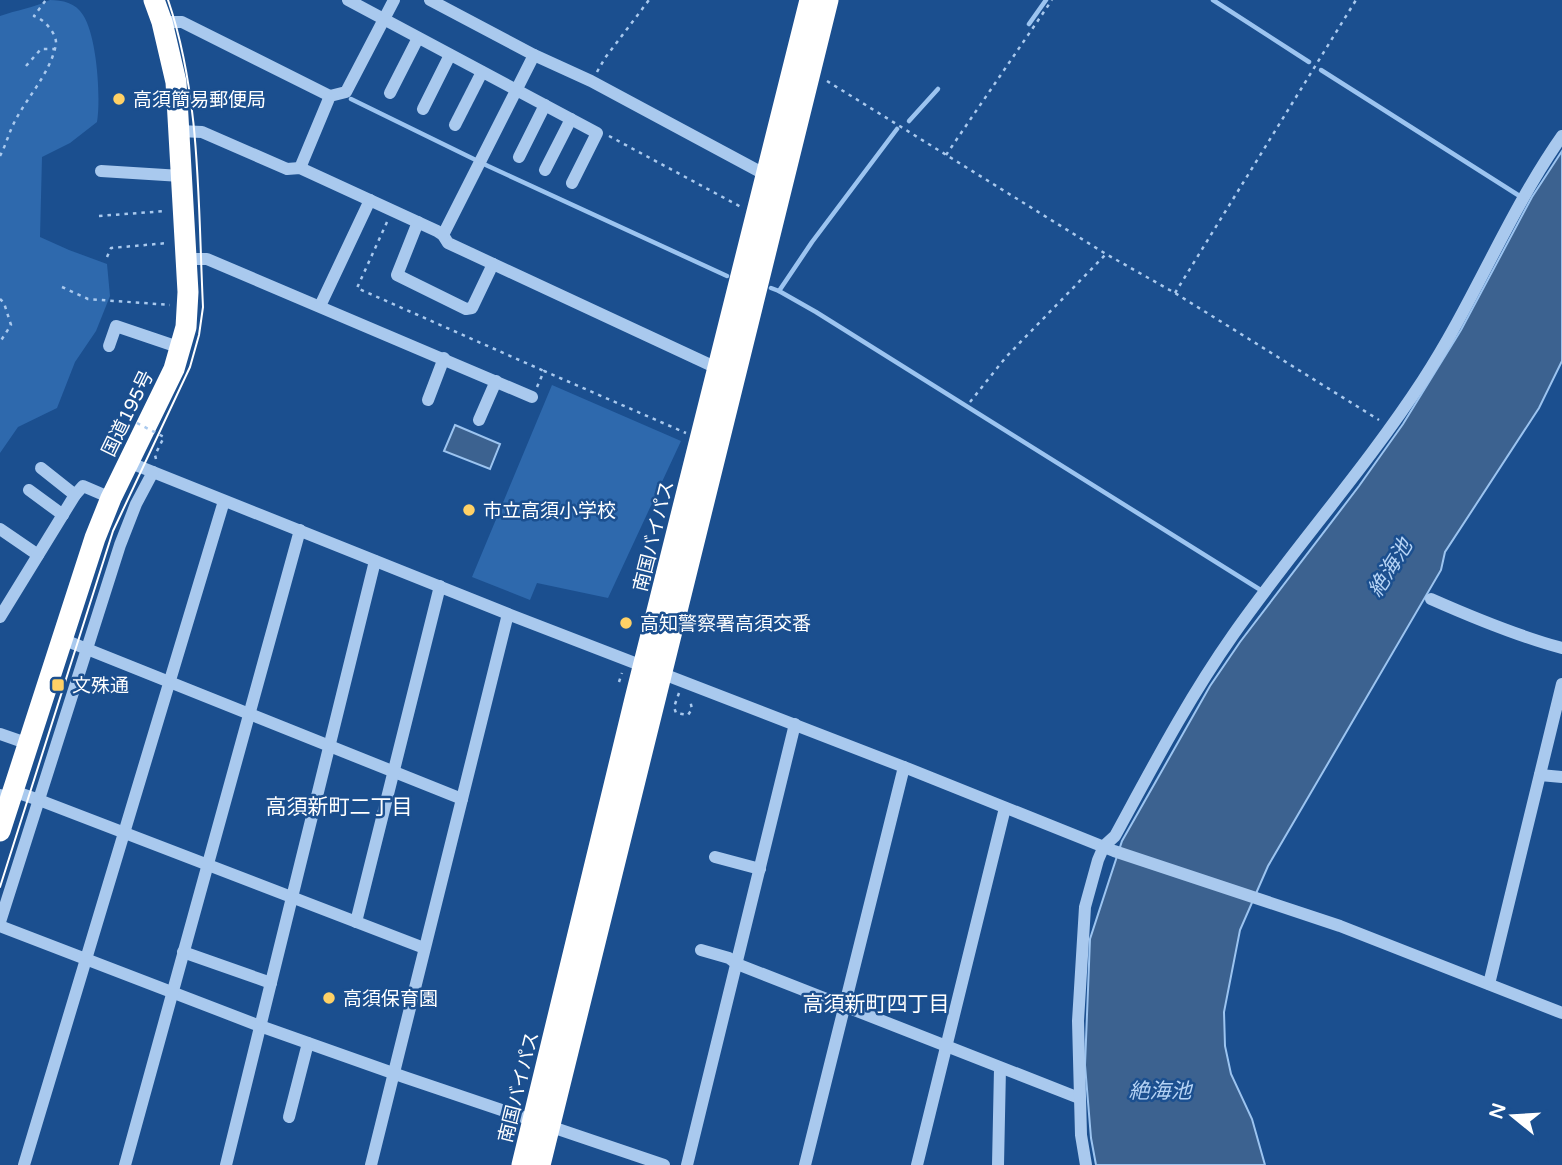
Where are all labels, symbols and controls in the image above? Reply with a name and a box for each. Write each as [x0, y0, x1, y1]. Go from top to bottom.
place label: 高須簡易郵便局 [133, 89, 266, 111]
marker: 高須簡易郵便局 [111, 91, 127, 107]
street label: 国道195号 [98, 367, 158, 460]
street label: 南国バイパス [630, 478, 678, 594]
place label: 市立高須小学校 [483, 500, 616, 522]
marker: 市立高須小学校 [461, 502, 477, 518]
water label: 絶海池 [1363, 533, 1419, 602]
place label: 高知警察署高須交番 [640, 613, 811, 635]
marker: 高知警察署高須交番 [618, 615, 634, 631]
place label: 文殊通 [72, 675, 129, 697]
marker: 文殊通 [50, 677, 66, 693]
district label: 高須新町二丁目 [266, 795, 413, 820]
place label: 高須保育園 [343, 988, 438, 1010]
marker: 高須保育園 [321, 990, 337, 1006]
district label: 高須新町四丁目 [803, 992, 950, 1017]
street label: 南国バイパス [495, 1029, 543, 1145]
water label: 絶海池 [1129, 1079, 1193, 1104]
north arrow [1478, 1081, 1548, 1151]
text: N [1485, 1100, 1511, 1122]

